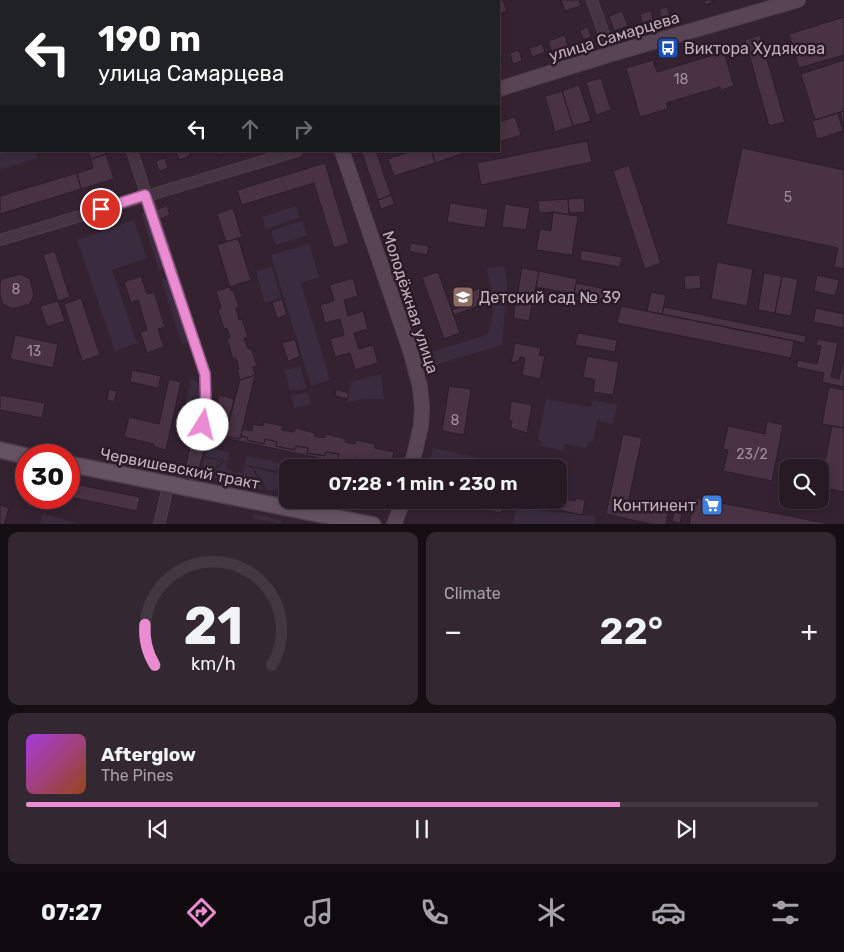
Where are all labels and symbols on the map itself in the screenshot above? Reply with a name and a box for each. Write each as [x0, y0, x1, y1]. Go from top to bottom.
street label: улица Самарцева [547, 8, 682, 65]
bus stop icon: Виктора Худякова [656, 36, 680, 60]
place label: Виктора Худякова [684, 39, 825, 58]
house number: 18 [674, 71, 689, 88]
pin [80, 188, 122, 230]
house number: 5 [784, 189, 792, 206]
street label: Молодёжная улица [379, 228, 443, 376]
house number: 8 [12, 281, 21, 298]
school or university icon: Детский сад № 39 [451, 285, 475, 309]
place label: Детский сад № 39 [479, 288, 621, 307]
house number: 13 [27, 343, 41, 360]
position arrow [176, 398, 228, 450]
house number: 8 [451, 412, 460, 429]
speed limit sign: 30 [15, 444, 80, 509]
street label: Червишевский тракт [98, 444, 261, 493]
house number: 23/2 [736, 446, 768, 463]
supermarket icon: Континент [700, 493, 724, 517]
place label: Континент [613, 496, 696, 515]

